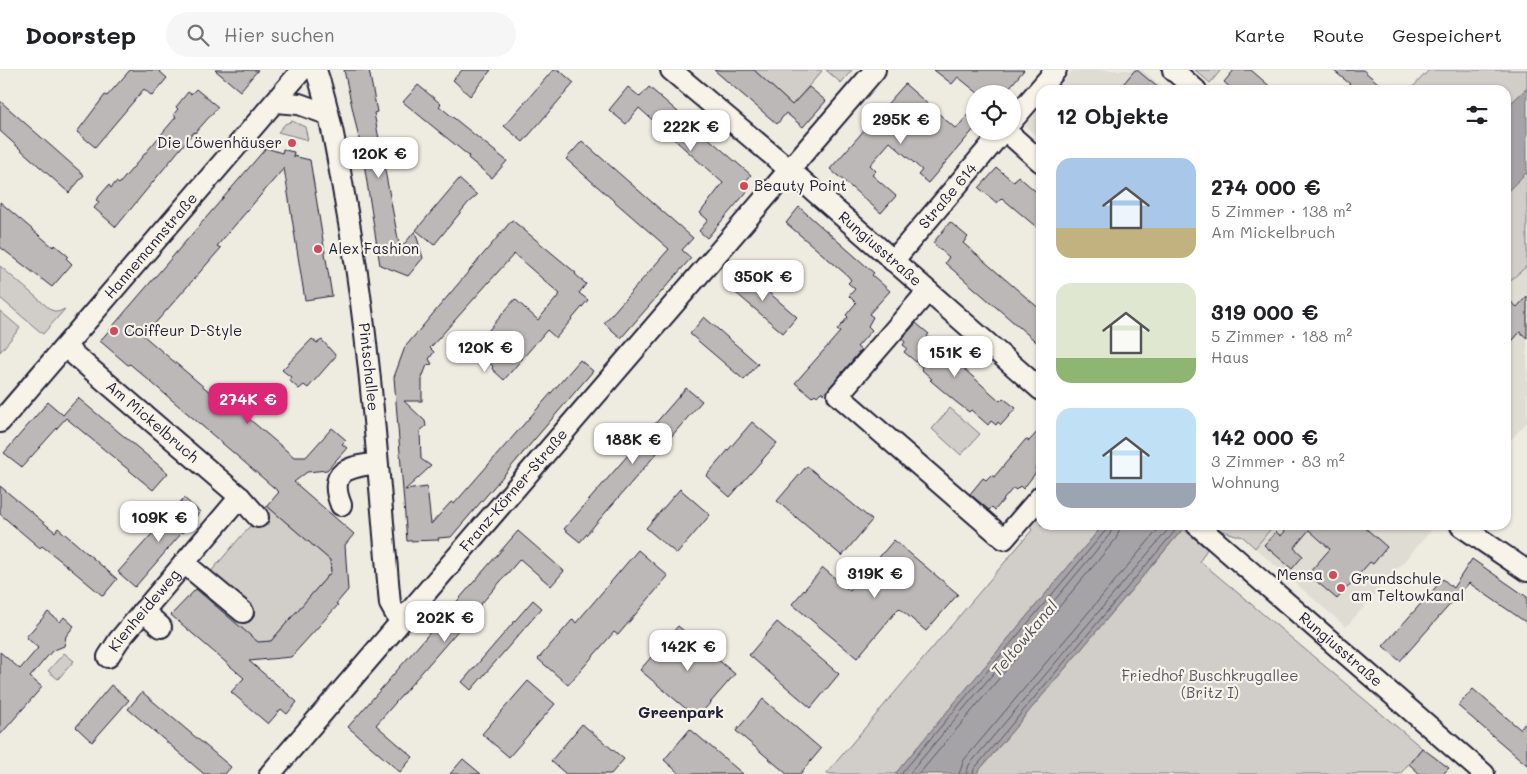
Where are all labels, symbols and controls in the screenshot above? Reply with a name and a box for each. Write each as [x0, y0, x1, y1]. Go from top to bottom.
search box [166, 12, 516, 57]
text: Doorstep [25, 19, 136, 50]
icon: search [184, 21, 212, 49]
text: Hier suchen [224, 22, 335, 47]
text: Karte [1235, 23, 1285, 47]
text: Route [1313, 23, 1364, 47]
text: Gespeichert [1392, 23, 1502, 47]
map controls [966, 85, 1021, 140]
button: locate [966, 85, 1021, 140]
icon: filters [1463, 101, 1491, 129]
pin: 295K € [860, 102, 942, 145]
text: 12 Objekte [1056, 102, 1169, 129]
text: 295K € [872, 108, 930, 129]
pin: 222K € [650, 109, 732, 152]
text: 222K € [663, 115, 719, 136]
place label: Die Löwenhäuser [157, 132, 282, 152]
pin: 120K € [338, 136, 420, 179]
marker: Die Löwenhäuser [286, 137, 298, 149]
text: 120K € [351, 142, 407, 163]
street label: Straße 614 [914, 158, 981, 233]
text: 274 000 € [1211, 173, 1320, 200]
place label: Beauty Point [754, 175, 847, 195]
icon: home [1096, 178, 1156, 238]
marker: Beauty Point [738, 180, 750, 192]
street label: Hannemannstraße [99, 188, 201, 302]
text: 5 Zimmer · 138 m² [1211, 200, 1352, 221]
street label: Rungiusstraße [835, 206, 926, 290]
text: Am Mickelbruch [1211, 221, 1335, 242]
place label: Alex Fashion [328, 238, 419, 258]
marker: Alex Fashion [312, 243, 324, 255]
pin: 350K € [722, 260, 804, 302]
text: 350K € [734, 265, 792, 286]
text: 319 000 € [1211, 298, 1318, 325]
icon: home [1096, 303, 1156, 363]
place label: Coiffeur D-Style [124, 320, 242, 340]
street label: Pintschallee [355, 322, 384, 412]
marker: Coiffeur D-Style [108, 325, 120, 337]
text: 5 Zimmer · 188 m² [1211, 325, 1352, 346]
pin: 120K € [444, 330, 526, 373]
text: 120K € [457, 336, 513, 357]
pin: 151K € [914, 336, 996, 378]
text: 151K € [929, 341, 981, 362]
text: Haus [1211, 346, 1249, 367]
street label: Am Mickelbruch [102, 376, 204, 466]
pin: 274K € [207, 382, 289, 425]
text: 274K € [219, 388, 277, 409]
pin: 188K € [592, 422, 674, 465]
text: 142 000 € [1211, 423, 1318, 450]
street label: Franz-Körner-Straße [455, 424, 571, 555]
text: 188K € [605, 428, 661, 449]
icon: home [1096, 428, 1156, 488]
text: 3 Zimmer · 83 m² [1211, 450, 1345, 471]
text: Wohnung [1211, 471, 1279, 492]
pin: 109K € [118, 500, 200, 543]
text: 109K € [131, 506, 187, 527]
pin: 319K € [834, 556, 916, 599]
text: 319K € [847, 562, 903, 583]
street label: Kienheideweg [103, 564, 184, 655]
place label: Mensa [1277, 564, 1323, 584]
place label: Grundschule am Teltowkanal [1351, 568, 1464, 605]
marker: Mensa [1327, 569, 1339, 581]
marker: Grundschule am Teltowkanal [1335, 582, 1347, 594]
water label: Teltowkanal [986, 595, 1062, 680]
pin: 202K € [404, 600, 486, 643]
text: 202K € [416, 606, 474, 627]
street label: Rungiusstraße [1295, 607, 1387, 691]
pin: 142K € [647, 630, 729, 672]
text: 142K € [660, 635, 716, 656]
park label: Friedhof Buschkrugallee (Britz I) [1121, 665, 1299, 702]
district label: Greenpark [638, 701, 724, 722]

